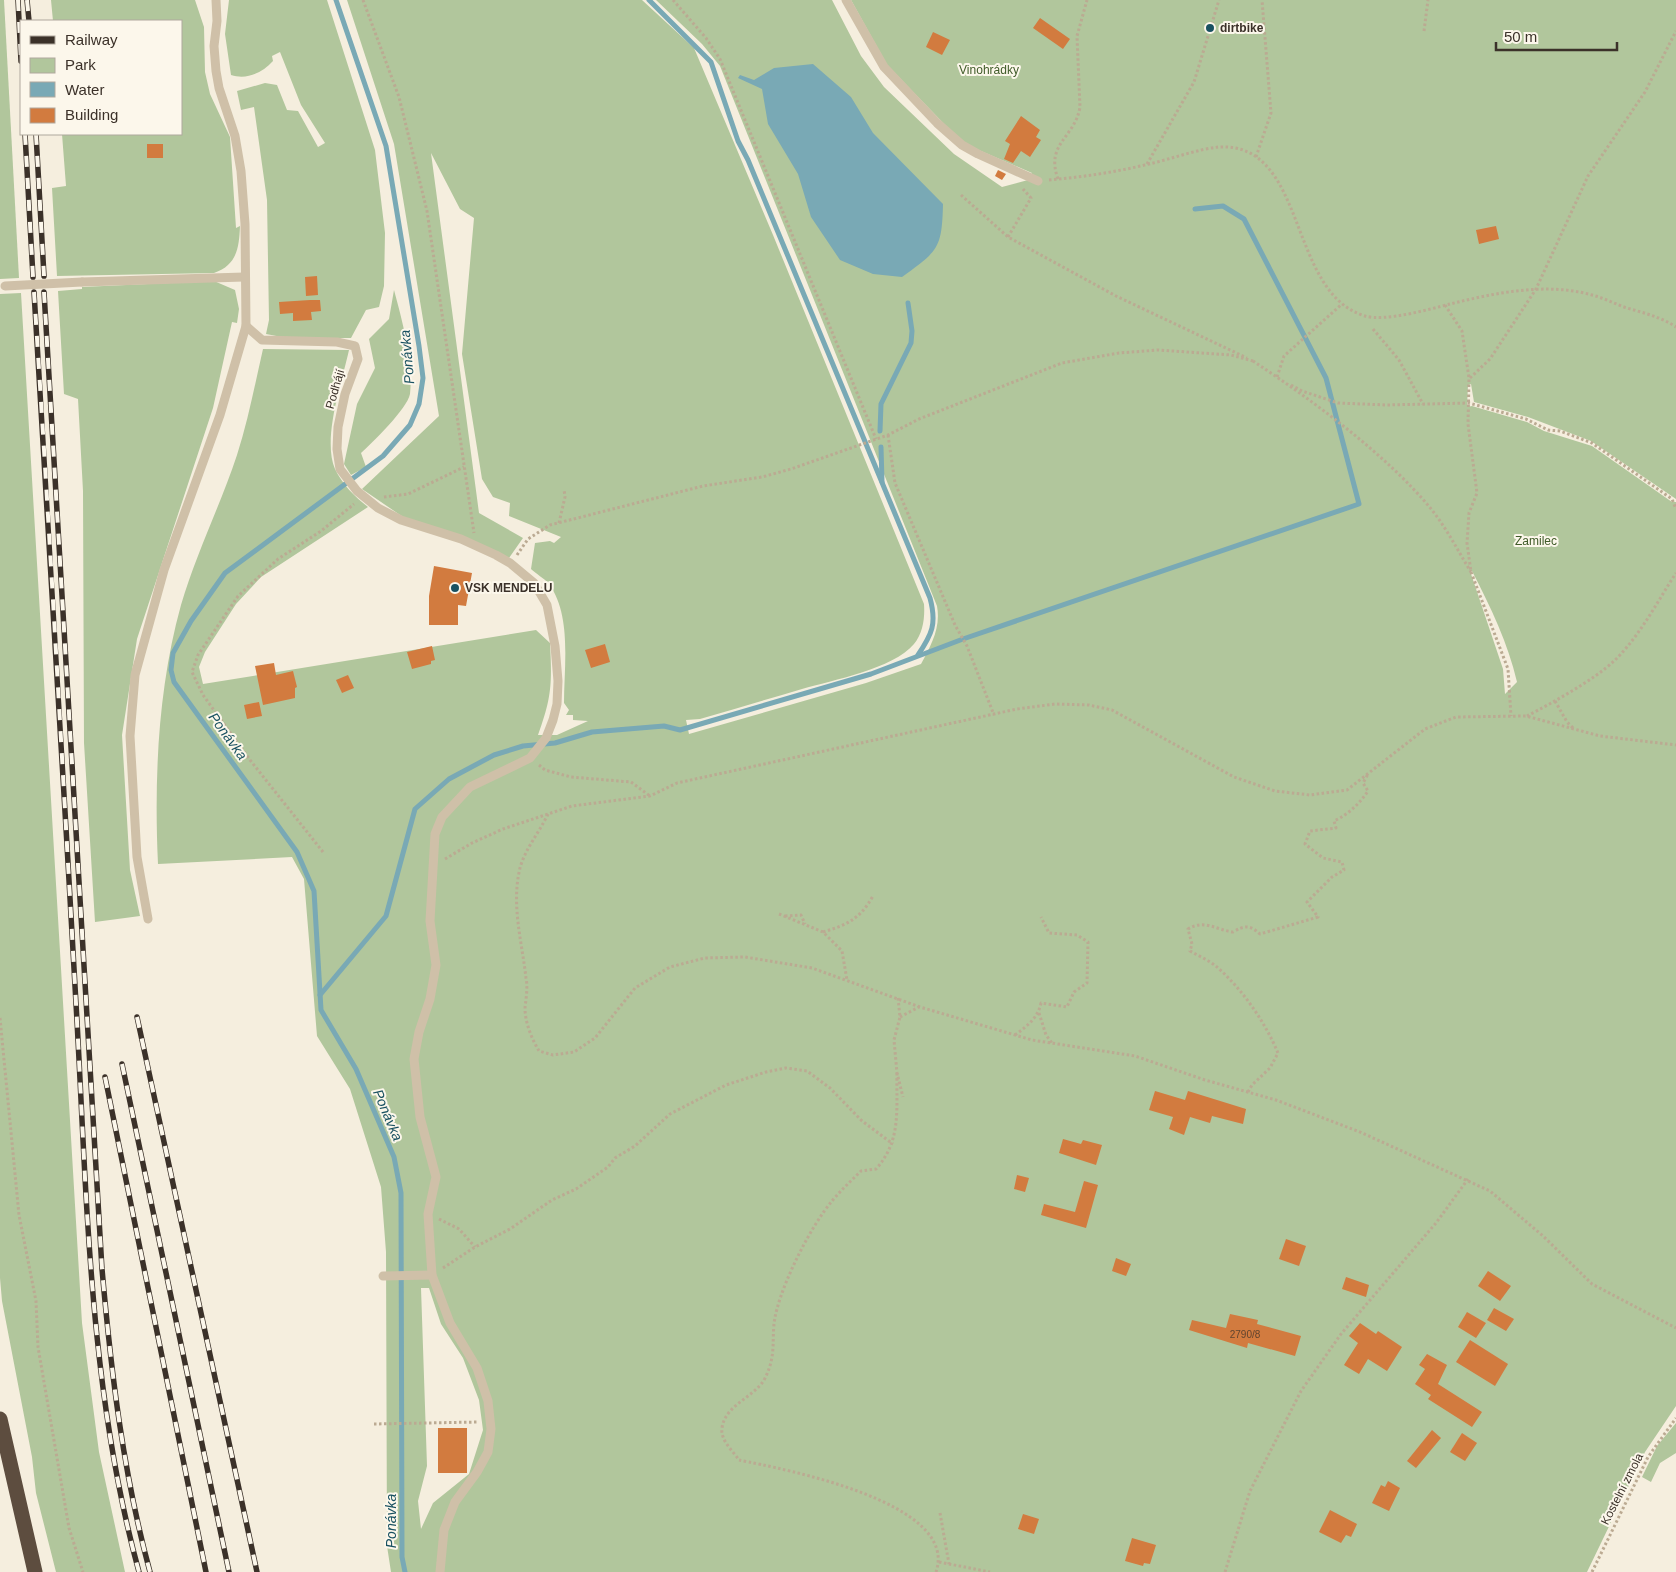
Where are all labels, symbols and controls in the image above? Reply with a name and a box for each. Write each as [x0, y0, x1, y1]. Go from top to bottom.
legend [20, 20, 182, 135]
scale bar [1496, 20, 1617, 52]
place label: dirtbike [1220, 21, 1264, 35]
marker: dirtbike [1204, 22, 1216, 34]
text: 50 m [1504, 28, 1537, 45]
text: Railway [65, 31, 118, 48]
text: Park [65, 56, 96, 73]
park label: Vinohrádky [959, 63, 1019, 77]
text: Water [65, 81, 104, 98]
text: Building [65, 106, 118, 123]
water label: Ponávka [397, 329, 417, 385]
street label: Podhájí [323, 367, 348, 410]
park label: Zamilec [1515, 534, 1557, 548]
place label: VSK MENDELU [465, 581, 552, 595]
marker: VSK MENDELU [449, 582, 461, 594]
water label: Ponávka [206, 709, 251, 763]
water label: Ponávka [370, 1087, 406, 1143]
house number: 2790/8 [1230, 1329, 1261, 1340]
street label: Kostelní zmola [1598, 1450, 1646, 1527]
water label: Ponávka [383, 1494, 399, 1548]

